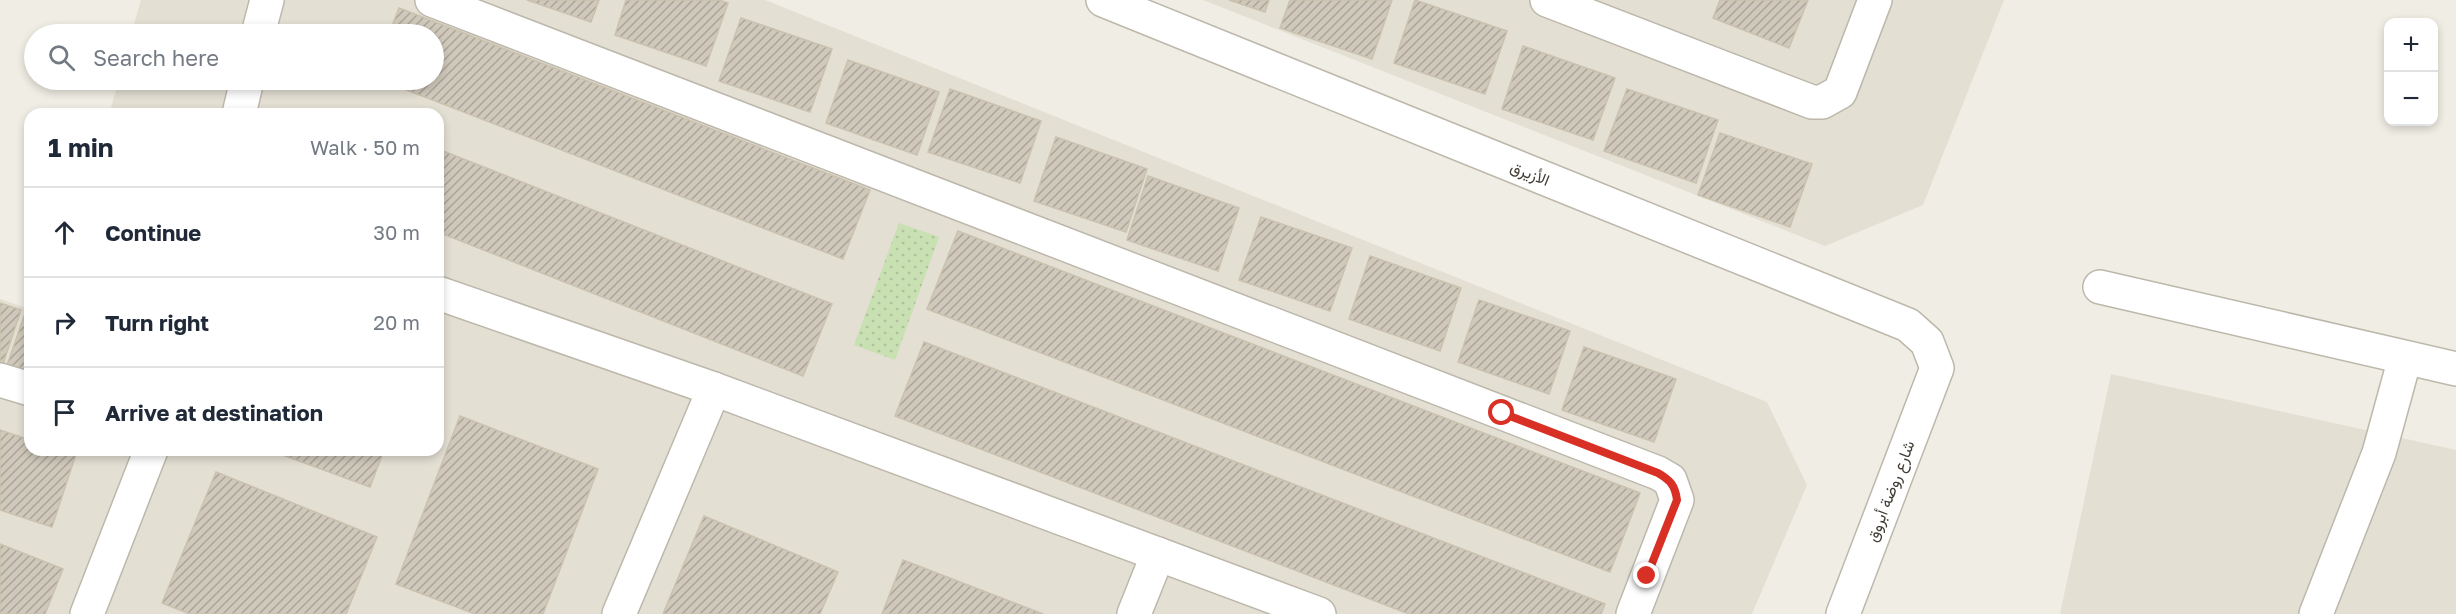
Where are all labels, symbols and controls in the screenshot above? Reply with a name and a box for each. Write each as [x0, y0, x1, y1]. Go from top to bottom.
map controls [2384, 18, 2438, 126]
button: + [2384, 18, 2438, 72]
search box [24, 24, 444, 90]
icon: search [45, 41, 78, 74]
text: Search here [93, 44, 219, 71]
button: − [2384, 72, 2438, 126]
text: 1 min [48, 132, 114, 163]
text: Walk · 50 m [310, 135, 420, 159]
street label: الأزيرق [1507, 156, 1553, 191]
icon: ahead [48, 216, 81, 249]
text: Continue [105, 219, 201, 246]
text: 30 m [373, 220, 420, 244]
icon: right [48, 306, 81, 339]
text: Turn right [105, 309, 209, 336]
text: 20 m [373, 310, 420, 334]
icon: arrive [48, 396, 81, 429]
text: Arrive at destination [105, 399, 323, 426]
route start [1488, 399, 1514, 425]
street label: شارع روضة أبروق [1862, 438, 1920, 545]
route end [1633, 562, 1659, 588]

